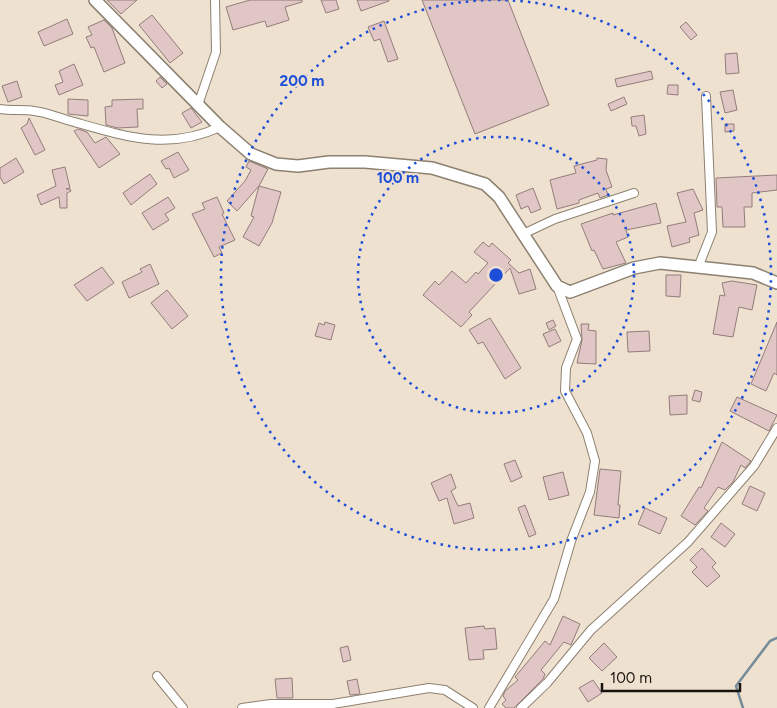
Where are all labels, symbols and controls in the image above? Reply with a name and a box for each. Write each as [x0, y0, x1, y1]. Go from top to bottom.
text: 200 m [280, 72, 324, 90]
text: 100 m [377, 169, 419, 187]
centre of rings [487, 266, 505, 284]
scale bar [602, 660, 740, 692]
text: 100 m [610, 669, 652, 687]

